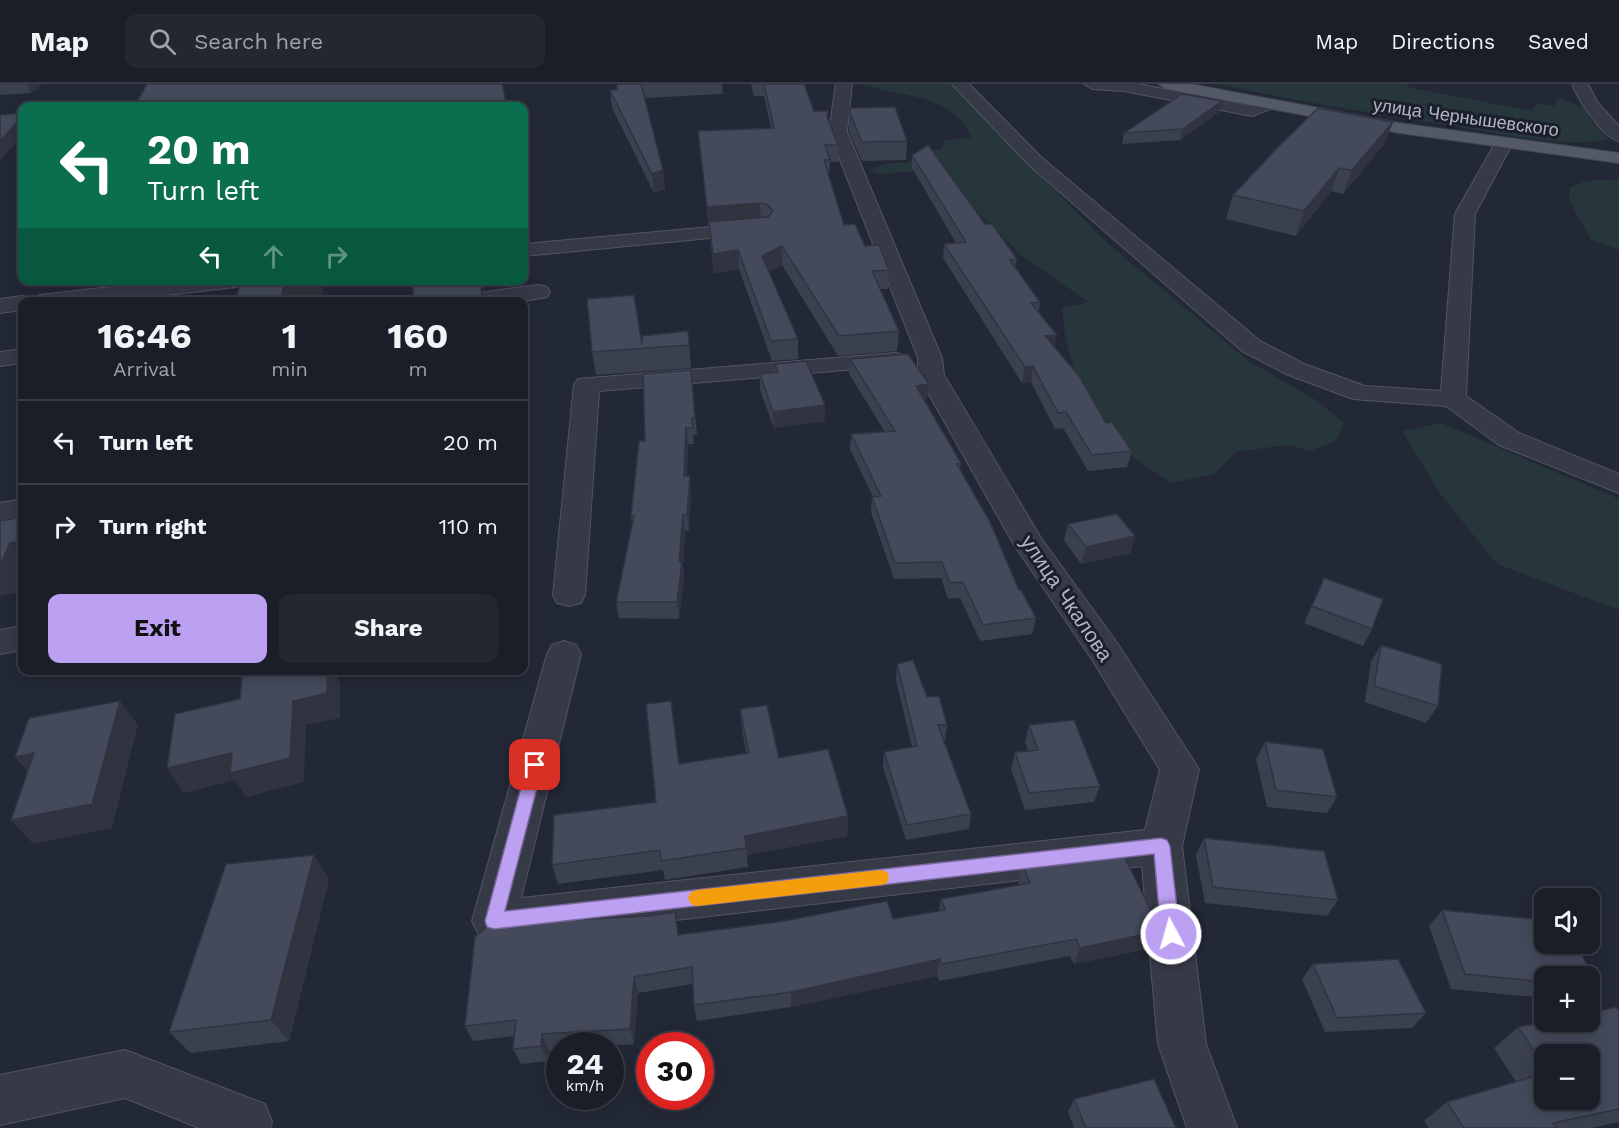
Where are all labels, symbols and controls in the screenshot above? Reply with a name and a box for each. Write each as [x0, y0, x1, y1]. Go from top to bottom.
search box [125, 14, 545, 68]
text: Map [30, 25, 89, 58]
icon: search [146, 25, 179, 58]
text: Search here [194, 29, 323, 54]
text: Map [1315, 29, 1358, 54]
text: Directions [1391, 29, 1495, 54]
text: Saved [1528, 29, 1589, 54]
street label: улица Чернышевского [1372, 94, 1560, 140]
text: 20 m [147, 125, 251, 174]
icon: left [48, 126, 126, 204]
text: Turn left [147, 175, 259, 207]
icon: left [194, 240, 227, 273]
icon: ahead [257, 240, 290, 273]
icon: right [320, 240, 353, 273]
text: 16:46 [98, 315, 192, 357]
text: 1 [282, 315, 297, 357]
text: 160 [388, 315, 448, 357]
text: Arrival [113, 357, 176, 381]
text: min [271, 357, 308, 381]
text: m [408, 357, 427, 381]
icon: left [48, 426, 81, 459]
text: Turn left [99, 430, 193, 455]
text: 20 m [443, 430, 498, 455]
icon: right [48, 510, 81, 543]
text: Turn right [99, 514, 206, 539]
text: 110 m [439, 514, 498, 539]
street label: улица Чкалова [1016, 530, 1119, 666]
button: Exit [48, 594, 267, 663]
button: Share [279, 594, 498, 663]
pin [509, 739, 560, 790]
icon: arrive [518, 748, 551, 781]
map controls [1534, 888, 1600, 1110]
button: sound [1534, 888, 1600, 954]
position arrow [1139, 902, 1203, 966]
button: + [1534, 966, 1600, 1032]
speed limit sign: 30 [636, 1032, 714, 1110]
button: − [1534, 1044, 1600, 1110]
text: 24 [567, 1046, 603, 1081]
text: km/h [566, 1077, 604, 1095]

